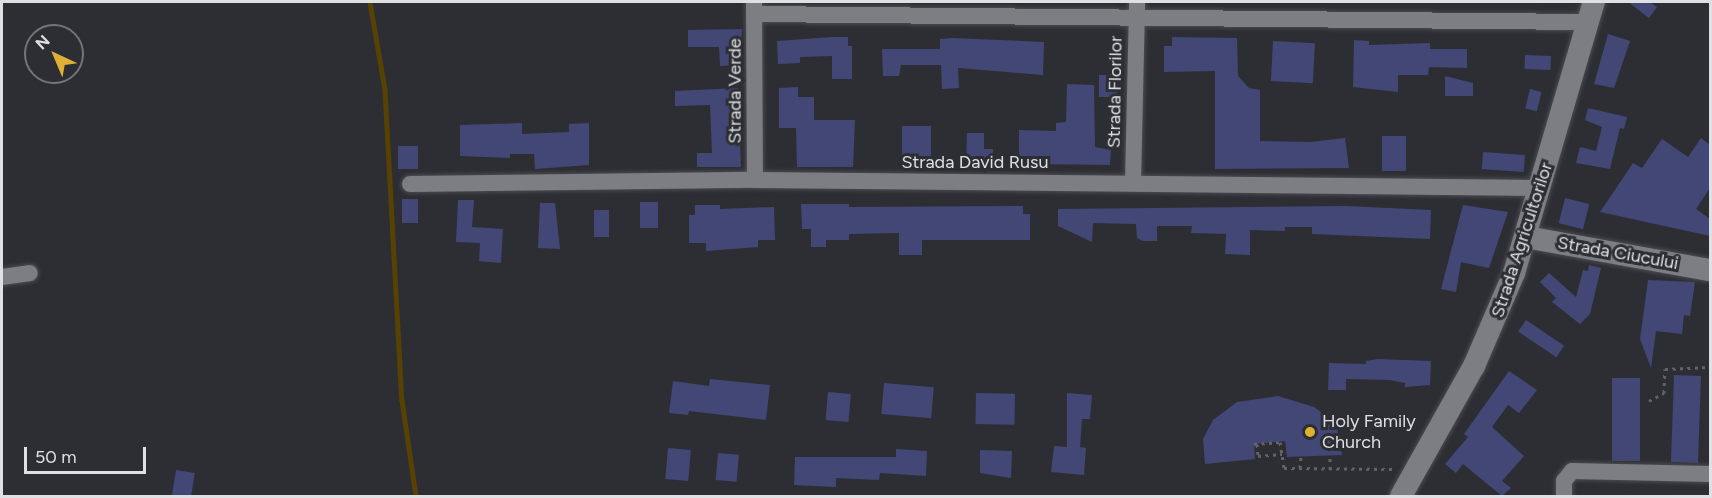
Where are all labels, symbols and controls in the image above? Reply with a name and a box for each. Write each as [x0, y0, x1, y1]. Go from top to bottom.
north arrow [24, 24, 84, 84]
text: N [31, 31, 54, 53]
street label: Strada Florilor [1103, 36, 1127, 148]
street label: Strada Verde [724, 38, 746, 144]
street label: Strada David Rusu [902, 151, 1048, 173]
street label: Strada Agricultorilor [1487, 160, 1557, 320]
street label: Strada Ciucului [1556, 232, 1680, 274]
place label: Holy Family Church [1322, 411, 1416, 454]
marker: Holy Family Church [1303, 425, 1317, 439]
scale bar [27, 435, 148, 473]
text: 50 m [35, 446, 77, 468]

